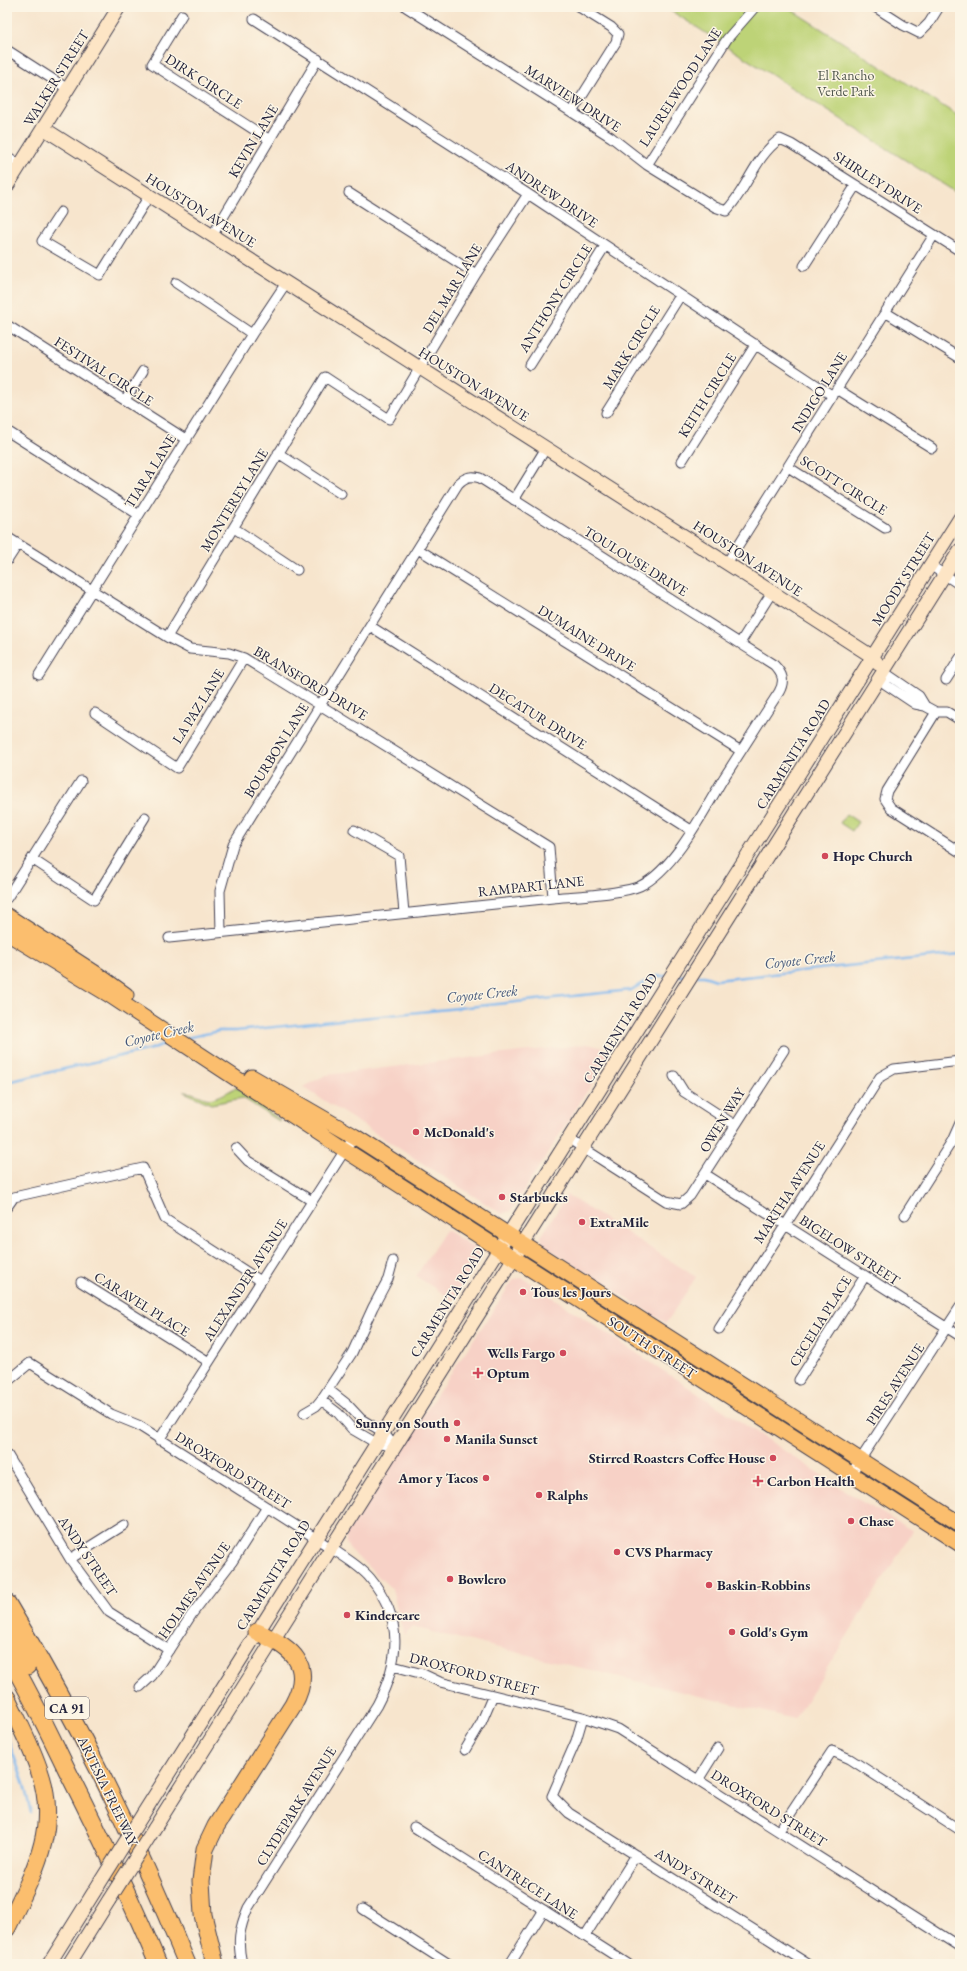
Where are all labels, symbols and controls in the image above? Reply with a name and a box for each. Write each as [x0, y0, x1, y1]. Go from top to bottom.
street label: LAURELWOOD LANE [635, 24, 725, 150]
street label: WALKER STREET [19, 26, 93, 129]
street label: DIRK CIRCLE [162, 49, 246, 113]
street label: MARVIEW DRIVE [522, 60, 625, 136]
park label: El Rancho Verde Park [817, 66, 875, 100]
street label: KEVIN LANE [224, 101, 282, 181]
street label: SHIRLEY DRIVE [830, 147, 926, 217]
street label: ANDREW DRIVE [502, 156, 602, 232]
street label: HOUSTON AVENUE [142, 169, 260, 251]
street label: DEL MAR LANE [418, 240, 486, 336]
street label: ANTHONY CIRCLE [514, 240, 596, 357]
street label: MARK CIRCLE [598, 302, 664, 392]
street label: FESTIVAL CIRCLE [51, 332, 157, 410]
street label: HOUSTON AVENUE [415, 343, 533, 425]
street label: INDIGO LANE [787, 348, 851, 436]
street label: KEITH CIRCLE [674, 349, 740, 441]
street label: TIARA LANE [120, 431, 180, 511]
street label: MONTEREY LANE [196, 445, 272, 555]
street label: SCOTT CIRCLE [797, 451, 891, 519]
street label: HOUSTON AVENUE [690, 516, 806, 600]
street label: TOULOUSE DRIVE [581, 522, 691, 600]
street label: MOODY STREET [867, 529, 939, 629]
street label: DUMAINE DRIVE [535, 601, 639, 675]
street label: BRANSFORD DRIVE [251, 642, 371, 724]
street label: LA PAZ LANE [168, 665, 228, 747]
street label: DECATUR DRIVE [486, 679, 590, 753]
street label: CARMENITA ROAD [752, 695, 835, 813]
street label: BOURBON LANE [240, 699, 313, 801]
place label: Hope Church [833, 847, 913, 865]
marker: Hope Church [820, 851, 830, 861]
street label: RAMPART LANE [477, 871, 585, 901]
water label: Coyote Creek [764, 946, 837, 973]
street label: CARMENITA ROAD [579, 969, 662, 1087]
water label: Coyote Creek [446, 980, 519, 1007]
water label: Coyote Creek [122, 1016, 196, 1051]
street label: OWEN WAY [695, 1084, 749, 1156]
place label: McDonald's [424, 1123, 494, 1141]
marker: McDonald's [411, 1127, 421, 1137]
street label: MARTHA AVENUE [749, 1137, 829, 1247]
place label: Starbucks [510, 1188, 568, 1206]
marker: Starbucks [497, 1192, 507, 1202]
street label: BIGELOW STREET [796, 1211, 904, 1290]
place label: ExtraMile [590, 1213, 649, 1231]
street label: ALEXANDER AVENUE [198, 1215, 291, 1345]
marker: ExtraMile [577, 1217, 587, 1227]
street label: CARMENITA ROAD [406, 1243, 489, 1361]
street label: CARAVEL PLACE [91, 1267, 193, 1341]
street label: CECELIA PLACE [785, 1272, 855, 1370]
place label: Tous les Jours [531, 1283, 611, 1301]
marker: Tous les Jours [518, 1287, 528, 1297]
street label: SOUTH STREET [604, 1312, 700, 1383]
street label: PIRES AVENUE [862, 1340, 928, 1428]
place label: Wells Fargo [487, 1344, 555, 1362]
marker: Wells Fargo [558, 1348, 568, 1358]
place label: Optum [487, 1364, 530, 1382]
marker: Optum [472, 1367, 484, 1379]
place label: Sunny on South [356, 1414, 449, 1432]
marker: Sunny on South [452, 1418, 462, 1428]
street label: DROXFORD STREET [172, 1427, 295, 1513]
place label: Manila Sunset [455, 1430, 539, 1448]
marker: Manila Sunset [442, 1434, 452, 1444]
place label: Stirred Roasters Coffee House [589, 1449, 765, 1467]
marker: Stirred Roasters Coffee House [768, 1453, 778, 1463]
place label: Amor y Tacos [397, 1469, 478, 1487]
place label: Carbon Health [767, 1472, 855, 1490]
marker: Amor y Tacos [481, 1473, 491, 1483]
marker: Carbon Health [752, 1475, 764, 1487]
place label: Ralphs [547, 1486, 588, 1504]
marker: Ralphs [534, 1490, 544, 1500]
street label: ANDY STREET [54, 1512, 122, 1600]
place label: Chase [859, 1512, 894, 1530]
street label: CARMENITA ROAD [232, 1516, 315, 1634]
marker: Chase [846, 1516, 856, 1526]
street label: HOLMES AVENUE [154, 1538, 234, 1642]
place label: CVS Pharmacy [625, 1543, 713, 1561]
marker: CVS Pharmacy [612, 1547, 622, 1557]
place label: Bowlero [458, 1570, 506, 1588]
marker: Bowlero [445, 1574, 455, 1584]
place label: Baskin-Robbins [717, 1576, 810, 1594]
marker: Baskin-Robbins [704, 1580, 714, 1590]
place label: Kindercare [355, 1606, 420, 1624]
marker: Kindercare [342, 1610, 352, 1620]
place label: Gold's Gym [740, 1623, 809, 1641]
marker: Gold's Gym [727, 1627, 737, 1637]
street label: DROXFORD STREET [407, 1648, 541, 1700]
road number: CA 91 [45, 1697, 89, 1719]
street label: ARTESIA FREEWAY [73, 1732, 143, 1850]
street label: CLYDEPARK AVENUE [252, 1743, 340, 1869]
street label: DROXFORD STREET [708, 1765, 831, 1851]
street label: ANDY STREET [651, 1843, 741, 1909]
street label: CANTRECE LANE [475, 1845, 581, 1923]

